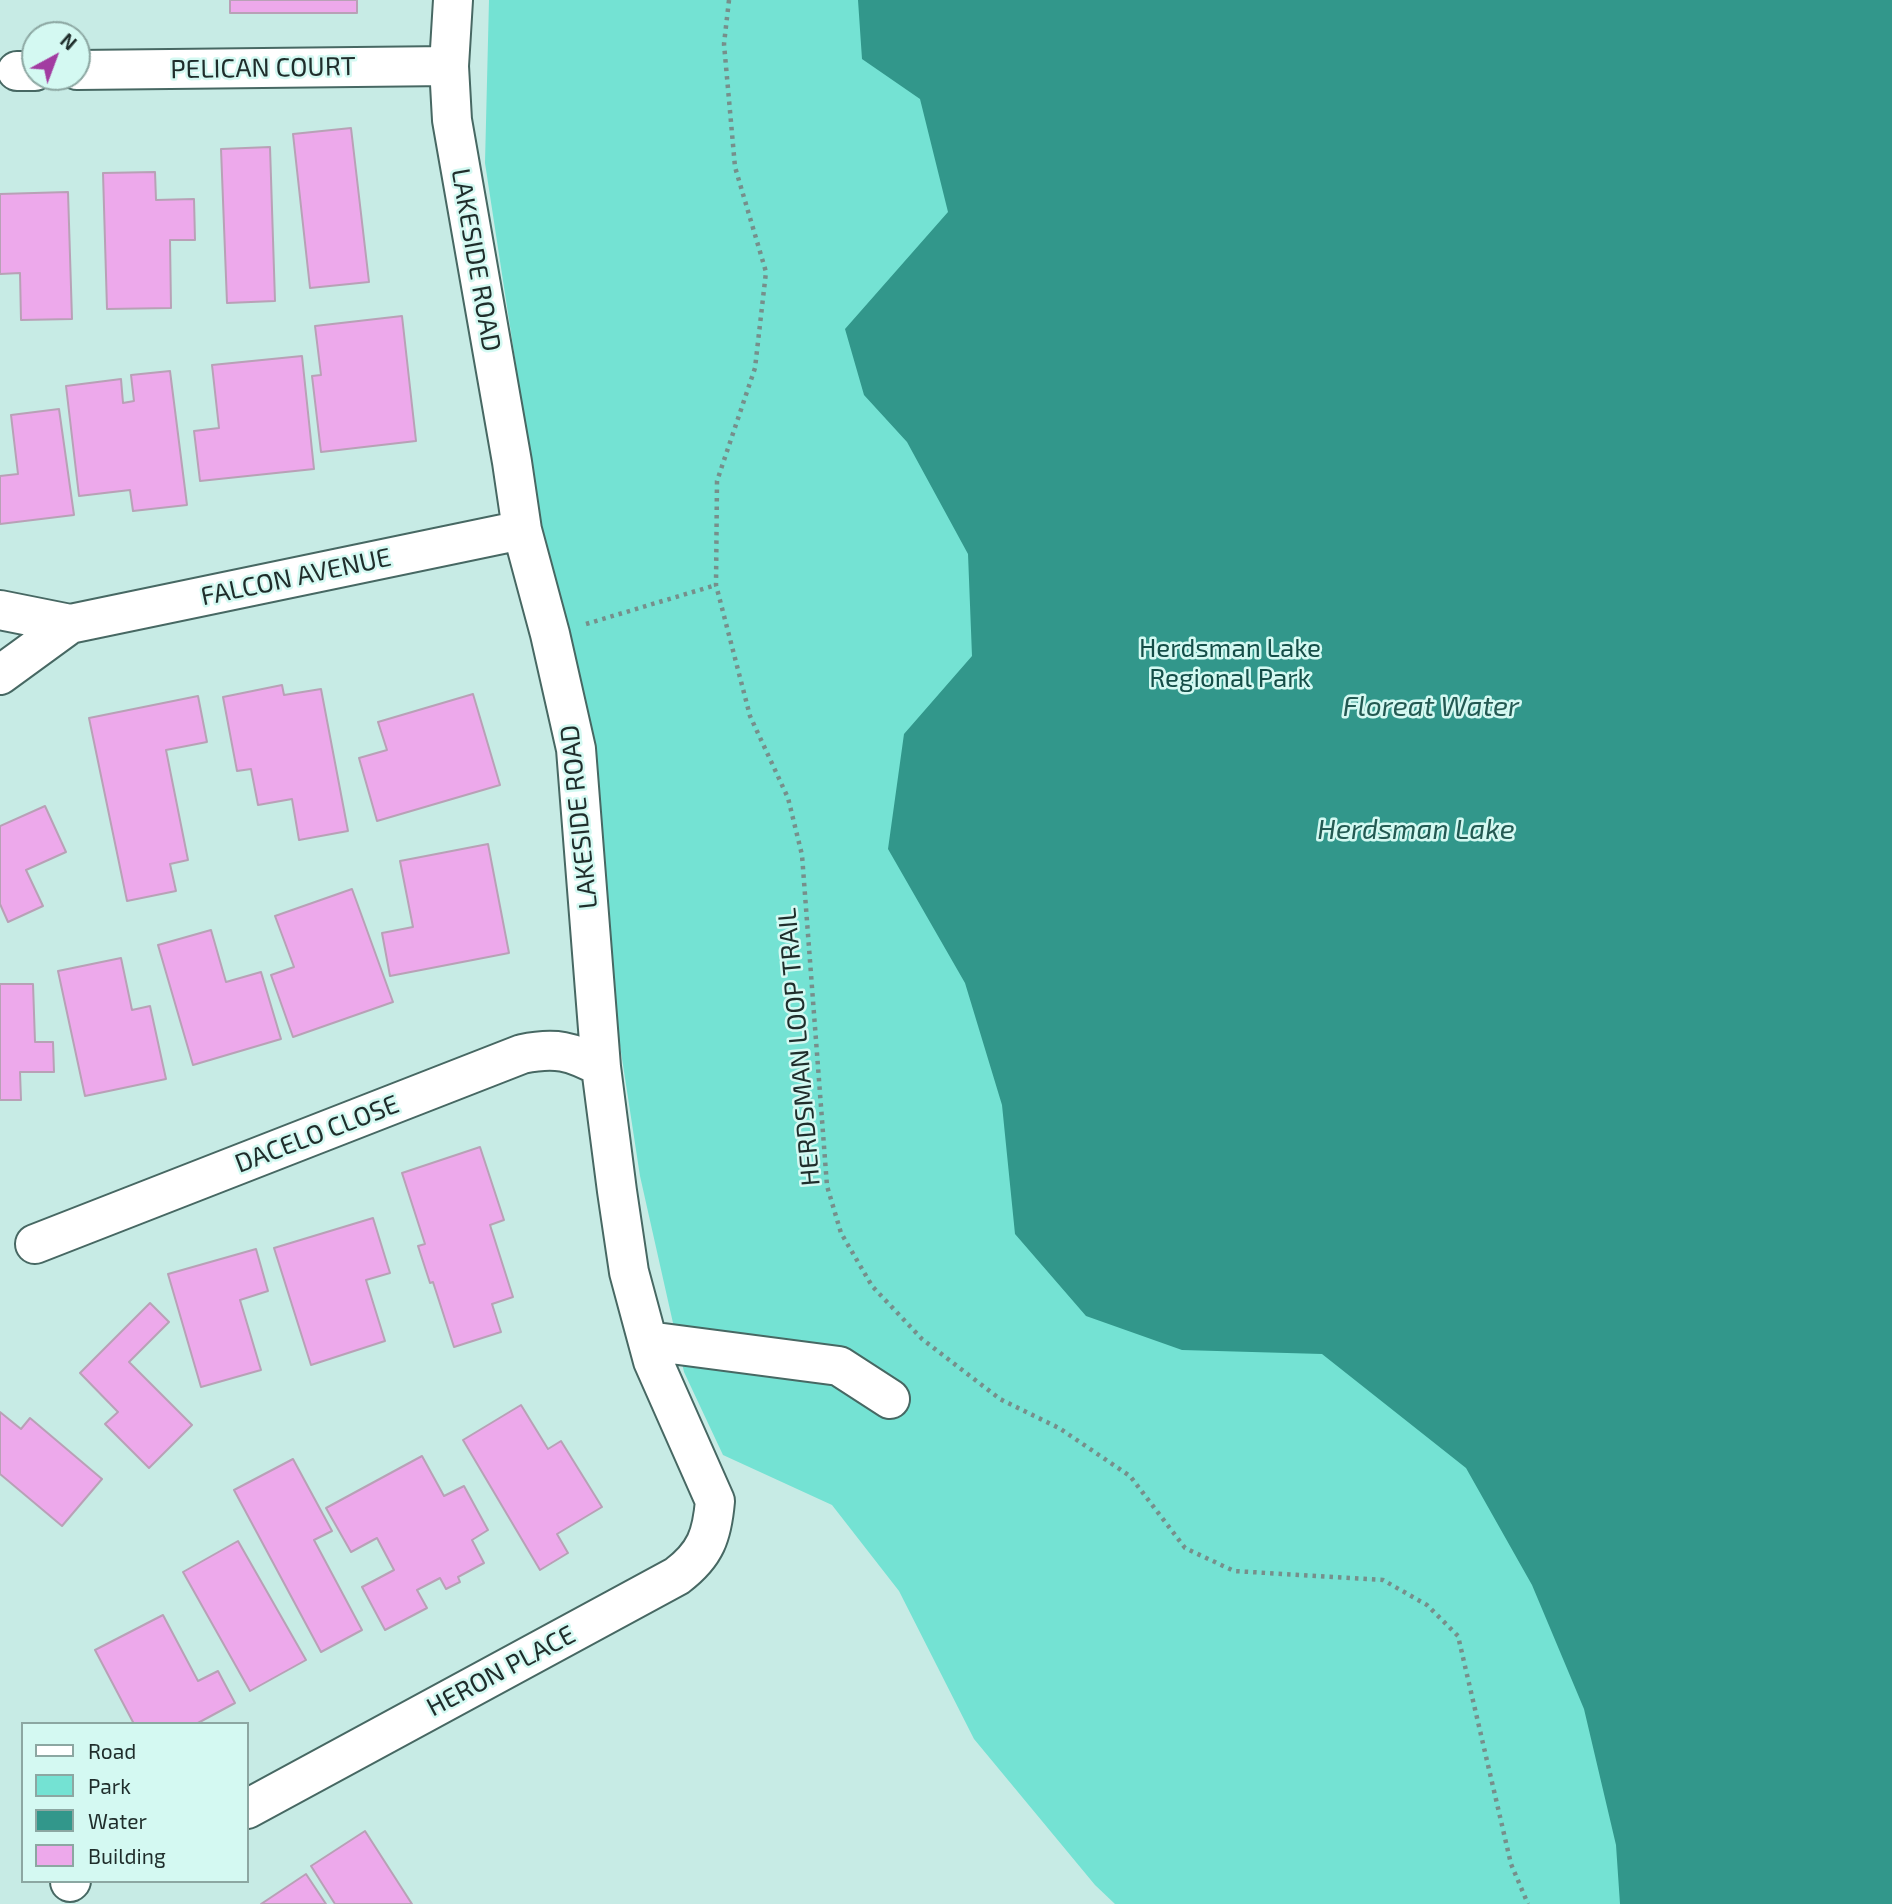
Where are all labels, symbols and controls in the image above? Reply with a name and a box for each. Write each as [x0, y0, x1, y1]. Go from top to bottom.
north arrow [21, 21, 91, 91]
text: N [56, 28, 82, 54]
street label: PELICAN COURT [170, 51, 356, 85]
street label: LAKESIDE ROAD [445, 166, 507, 354]
street label: FALCON AVENUE [198, 542, 394, 612]
park label: Herdsman Lake Regional Park [1139, 632, 1321, 694]
water label: Floreat Water [1343, 690, 1519, 724]
street label: LAKESIDE ROAD [554, 723, 604, 911]
water label: Herdsman Lake [1317, 813, 1515, 847]
street label: HERDSMAN LOOP TRAIL [771, 907, 827, 1187]
street label: DACELO CLOSE [231, 1088, 403, 1180]
street label: HERON PLACE [421, 1619, 581, 1723]
legend [21, 1722, 248, 1883]
text: Road [88, 1738, 136, 1763]
text: Park [88, 1773, 131, 1798]
text: Water [88, 1808, 147, 1833]
text: Building [88, 1843, 166, 1868]

